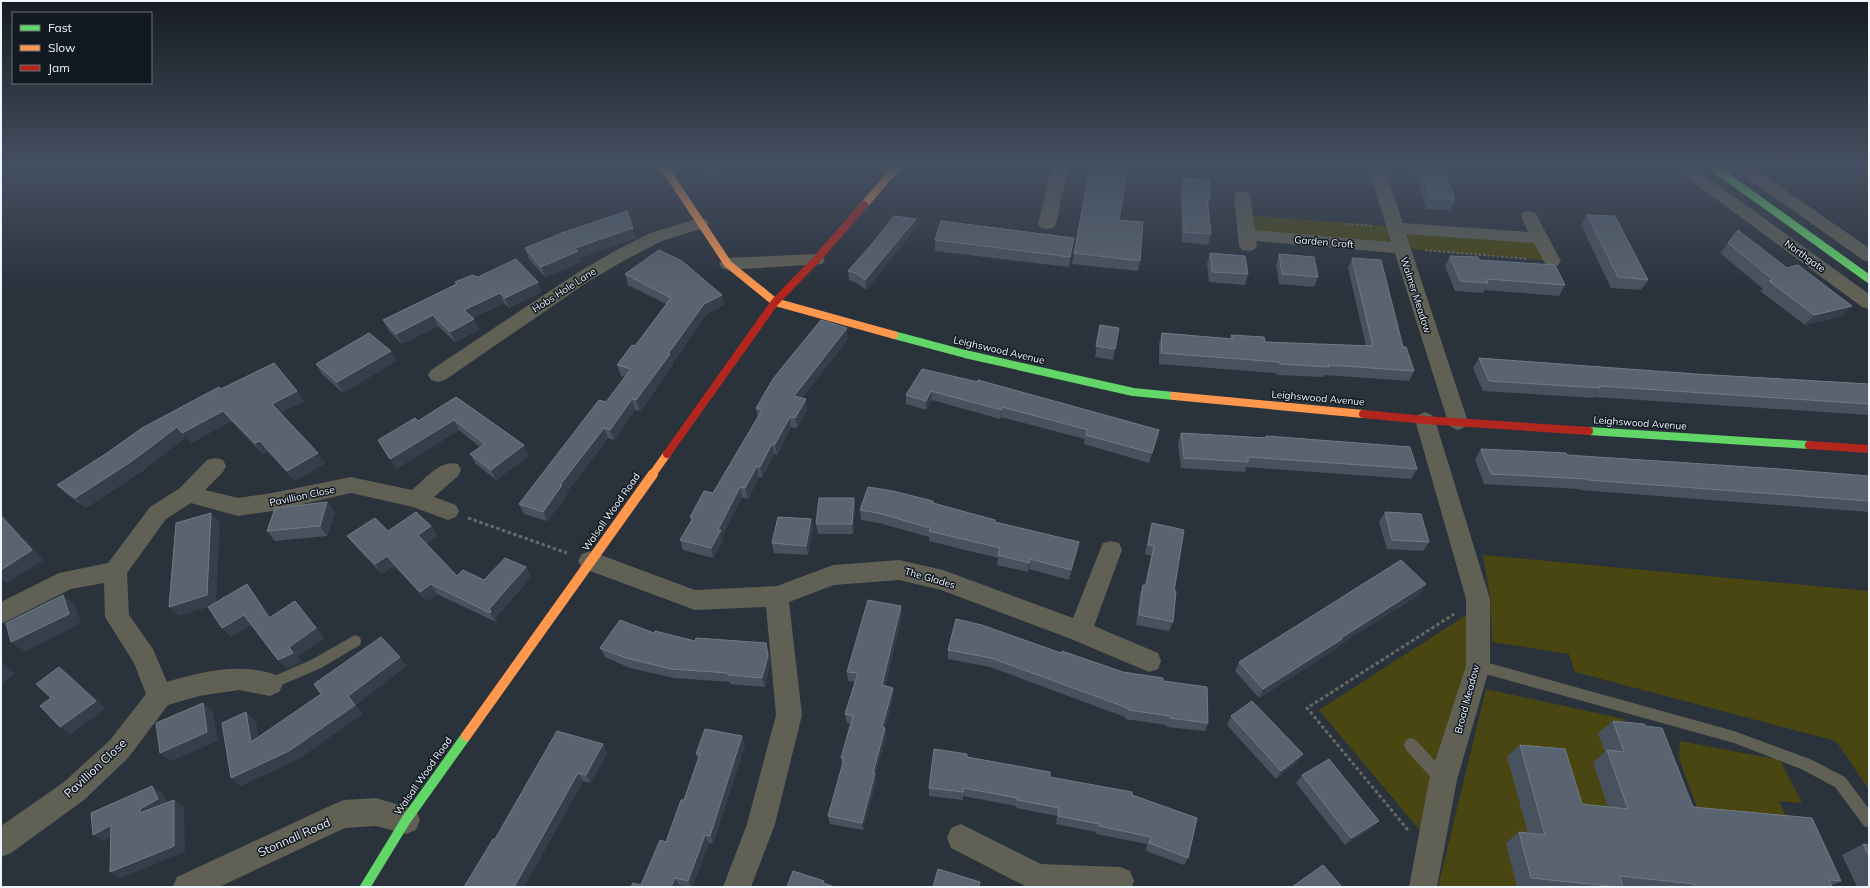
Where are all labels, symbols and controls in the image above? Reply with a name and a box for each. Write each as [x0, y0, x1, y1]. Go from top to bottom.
legend [12, 12, 152, 84]
text: Fast [48, 20, 72, 35]
text: Slow [48, 40, 76, 55]
text: Jam [48, 60, 70, 75]
street label: Garden Croft [1294, 233, 1355, 251]
street label: Northgate [1782, 237, 1828, 275]
street label: Walmer Meadow [1397, 255, 1435, 335]
street label: Hobs Hole Lane [530, 265, 598, 315]
street label: Leighswood Avenue [952, 333, 1046, 367]
street label: Leighswood Avenue [1271, 387, 1365, 409]
street label: Leighswood Avenue [1593, 413, 1687, 433]
street label: Walsall Wood Road [579, 470, 643, 554]
street label: Pavillion Close [268, 483, 336, 509]
street label: The Glades [903, 565, 957, 591]
street label: Broad Meadow [1452, 663, 1483, 735]
street label: Walsall Wood Road [391, 734, 455, 818]
street label: Pavillion Close [61, 735, 129, 801]
street label: Stonnall Road [255, 814, 333, 860]

